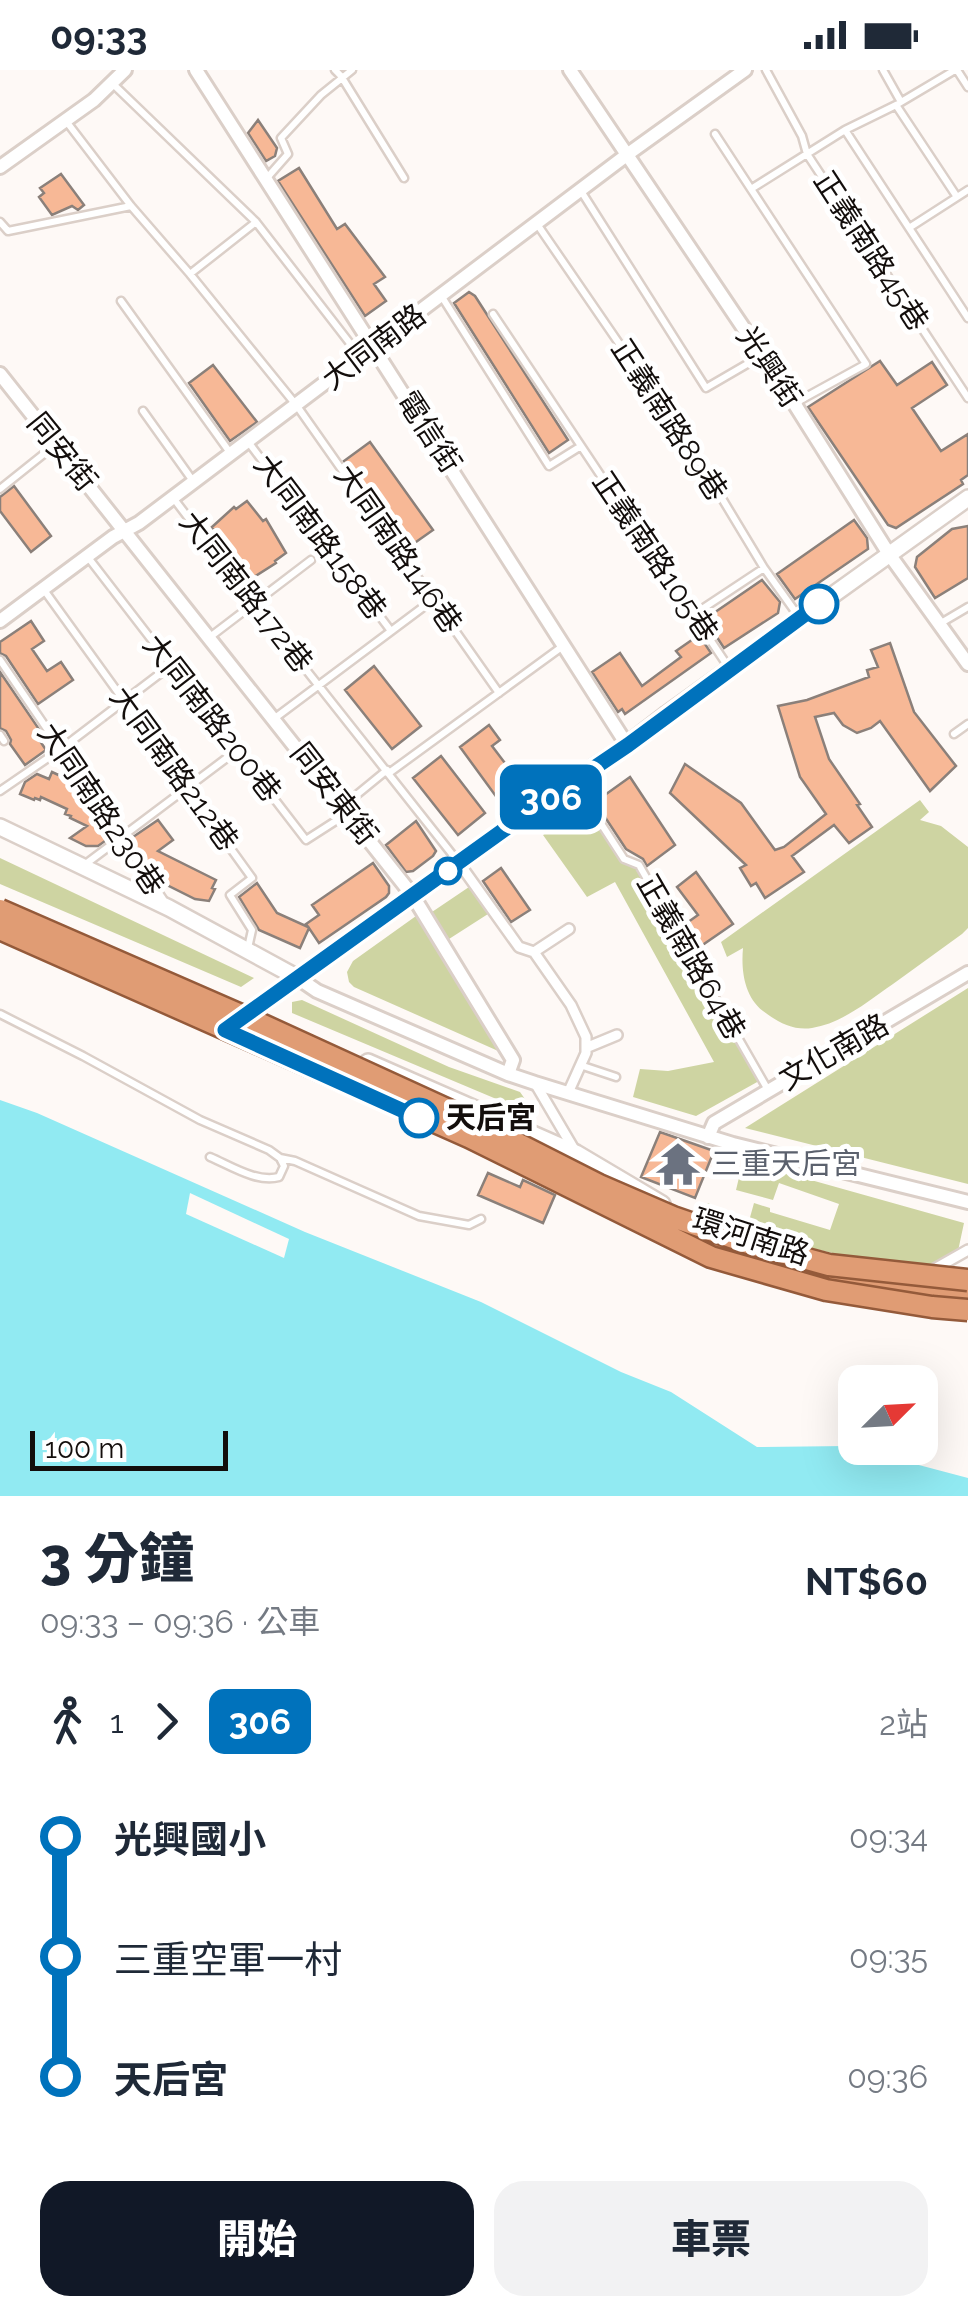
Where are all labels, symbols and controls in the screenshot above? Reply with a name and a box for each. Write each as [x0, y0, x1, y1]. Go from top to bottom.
text: 09:33 [50, 13, 148, 58]
street label: 正義南路45巷 [807, 165, 936, 337]
street label: 大同南路 [315, 297, 432, 397]
street label: 光興街 [730, 320, 809, 414]
street label: 正義南路89巷 [604, 332, 735, 507]
street label: 電信街 [390, 384, 469, 479]
street label: 同安街 [20, 406, 104, 498]
street label: 大同南路158巷 [247, 448, 394, 626]
street label: 大同南路146巷 [327, 458, 469, 640]
street label: 正義南路105巷 [586, 465, 725, 648]
street label: 大同南路172巷 [173, 504, 320, 679]
unlabelled marker [800, 585, 838, 623]
street label: 大同南路200巷 [136, 627, 288, 808]
street label: 大同南路212巷 [103, 680, 246, 858]
street label: 大同南路230巷 [31, 716, 172, 901]
street label: 同安東街 [284, 736, 385, 852]
line badge: 306 [494, 764, 608, 830]
text: 306 [520, 777, 582, 818]
unlabelled marker [435, 858, 461, 884]
street label: 正義南路64巷 [630, 868, 753, 1045]
street label: 文化南路 [773, 1006, 894, 1097]
marker: 天后宮 [400, 1099, 438, 1137]
place label: 天后宮 [446, 1100, 536, 1135]
temple icon: 三重天后宮 [654, 1140, 702, 1188]
place label: 三重天后宮 [711, 1146, 861, 1181]
street label: 環河南路 [689, 1201, 814, 1272]
north arrow [838, 1365, 938, 1465]
map controls [838, 1365, 938, 1465]
scale bar [30, 1426, 228, 1470]
text: 100 m [45, 1432, 124, 1465]
text: 3 分鐘 [40, 1526, 194, 1591]
text: NT$60 [805, 1559, 928, 1604]
text: 09:33 – 09:36 · 公車 [40, 1603, 320, 1640]
icon: walk [40, 1694, 95, 1749]
icon: forward [139, 1694, 194, 1749]
text: 306 [229, 1701, 291, 1742]
text: 1 [110, 1703, 124, 1740]
text: 2站 [879, 1705, 928, 1742]
text: 光興國小 [114, 1817, 266, 1862]
text: 09:34 [849, 1818, 928, 1855]
text: 三重空軍一村 [114, 1937, 342, 1982]
text: 09:35 [849, 1938, 928, 1975]
text: 天后宮 [114, 2057, 228, 2102]
text: 09:36 [847, 2058, 928, 2095]
button: 開始 [40, 2181, 474, 2296]
button: 車票 [494, 2181, 928, 2296]

